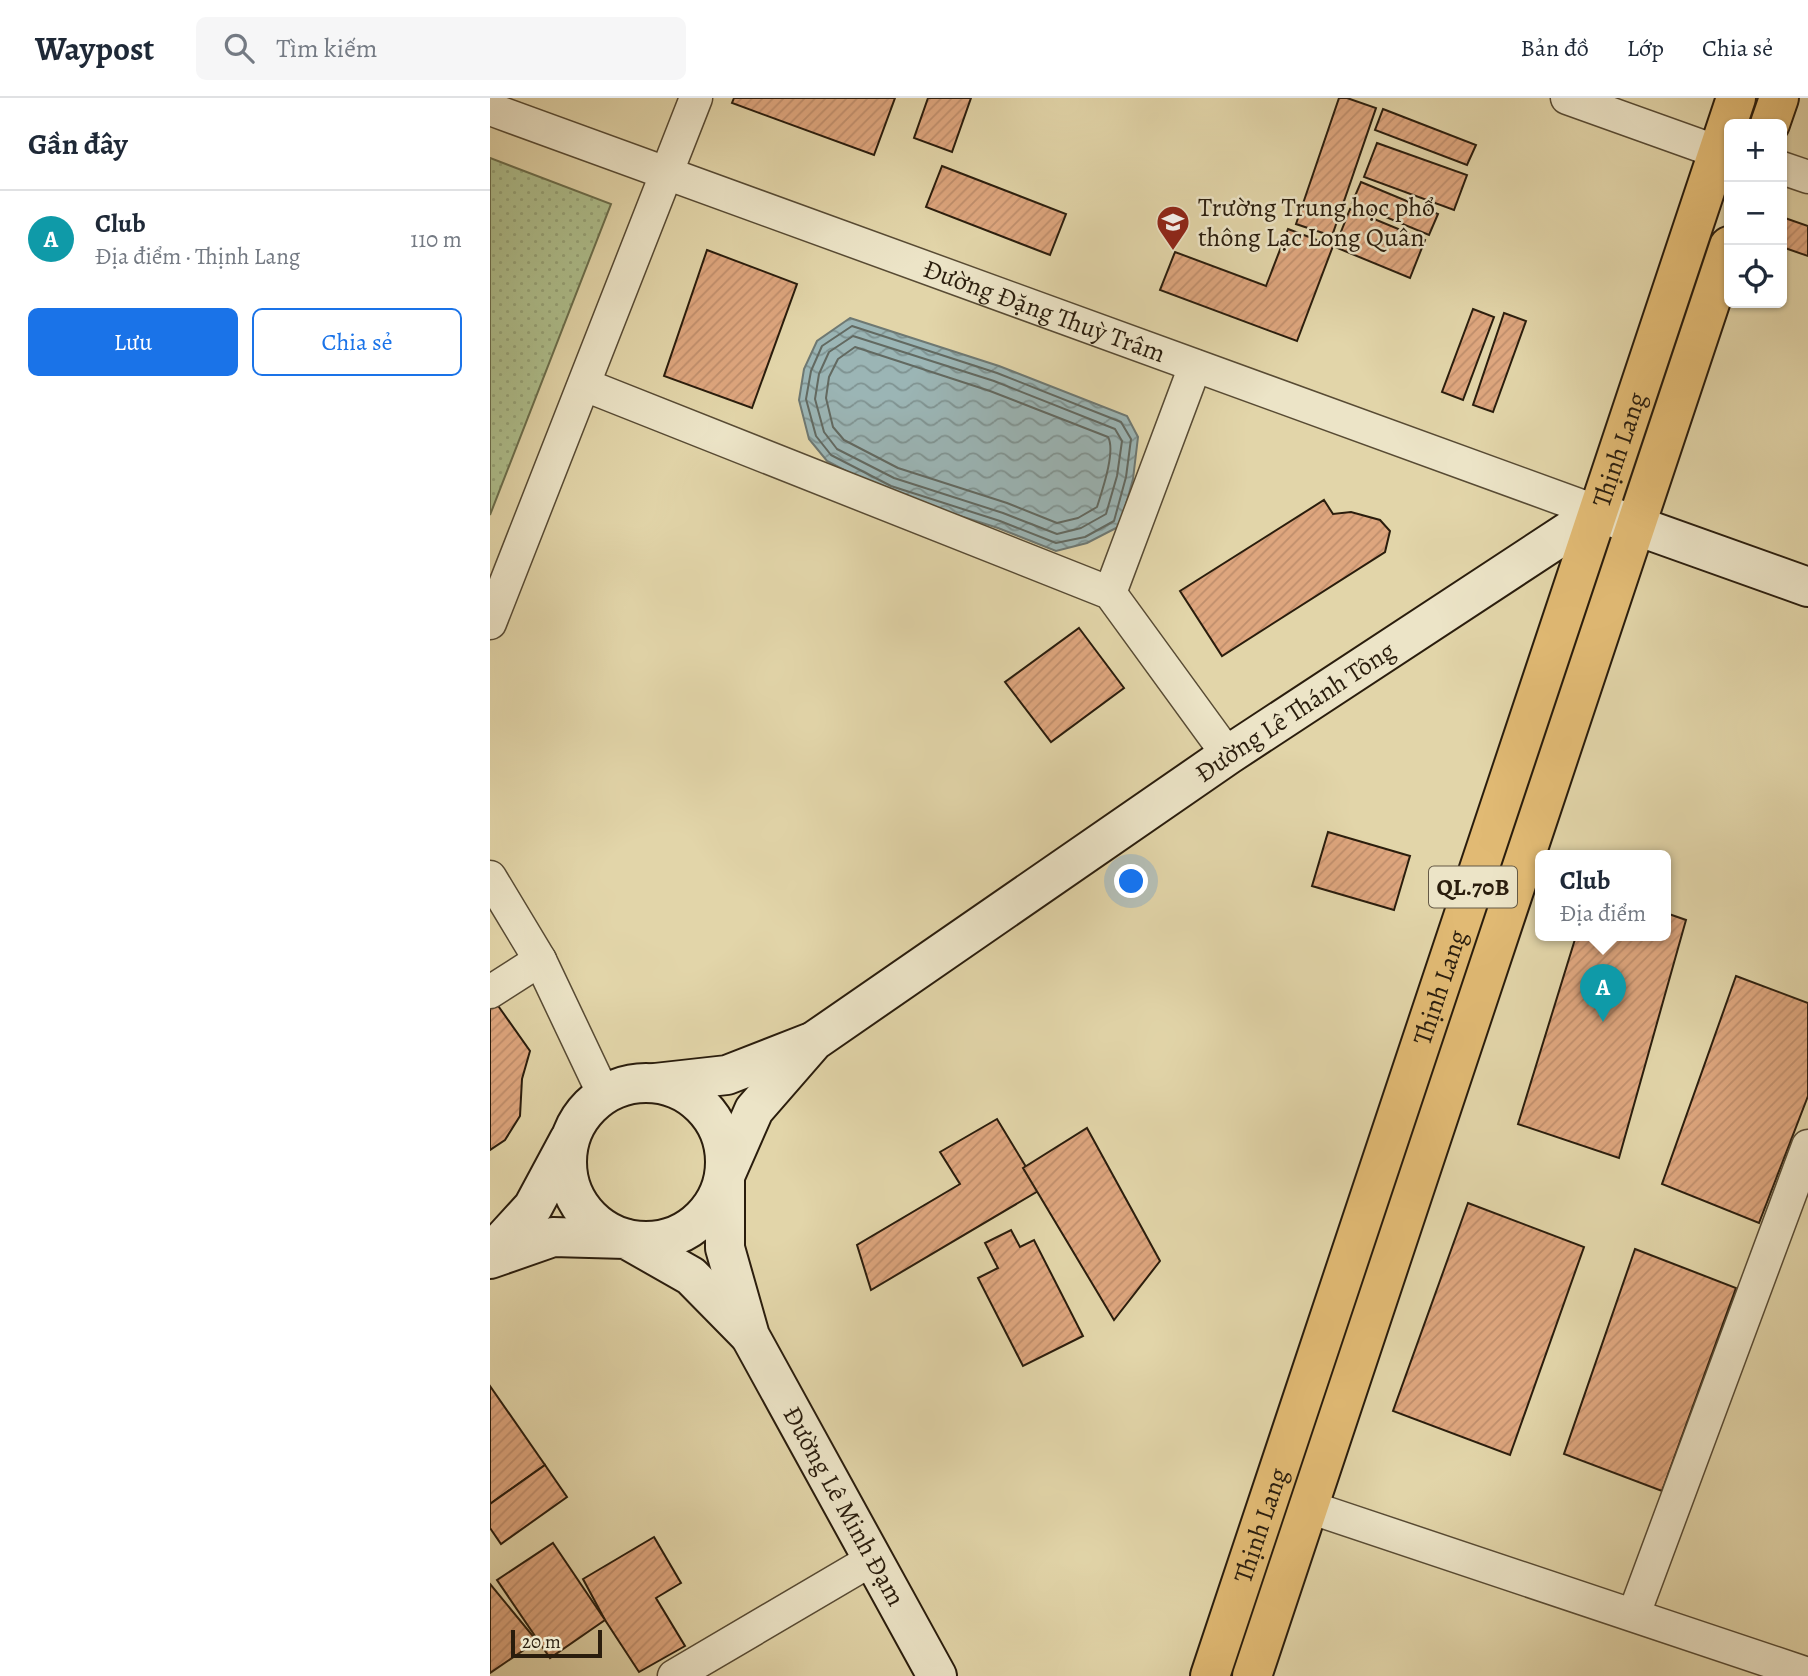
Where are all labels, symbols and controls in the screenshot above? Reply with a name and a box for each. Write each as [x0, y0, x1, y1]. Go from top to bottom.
search box [196, 17, 686, 80]
text: Waypost [35, 26, 154, 71]
icon: search [220, 29, 258, 67]
text: Tìm kiếm [276, 31, 377, 66]
text: Bản đồ [1521, 32, 1589, 64]
text: Lớp [1627, 32, 1664, 64]
text: Chia sẻ [1702, 32, 1773, 64]
map controls [1724, 119, 1787, 308]
button: + [1724, 119, 1787, 182]
text: Gần đây [28, 124, 128, 164]
button: − [1724, 182, 1787, 245]
place label: Trường Trung học phổ thông Lạc Long Quân [1198, 190, 1435, 255]
school or university icon: Trường Trung học phổ thông Lạc Long Quân [1154, 203, 1192, 252]
text: Club [95, 206, 146, 241]
text: A [44, 224, 58, 255]
text: 110 m [410, 224, 462, 255]
text: Địa điểm · Thịnh Lang [95, 241, 300, 272]
button: locate [1724, 245, 1787, 308]
street label: Đường Đặng Thuỳ Trâm [918, 251, 1170, 371]
button: Lưu [28, 308, 238, 376]
button: Chia sẻ [252, 308, 462, 376]
street label: Thịnh Lang [1583, 387, 1654, 511]
street label: Đường Lê Thánh Tông [1188, 633, 1402, 790]
popup [1535, 850, 1671, 941]
text: Club [1560, 863, 1610, 898]
your location [1114, 864, 1148, 898]
road number: QL.70B [1429, 866, 1517, 908]
text: Địa điểm [1560, 898, 1646, 929]
street label: Thịnh Lang [1404, 925, 1475, 1049]
pin: A [1580, 964, 1626, 1022]
street label: Đường Lê Minh Đạm [775, 1400, 913, 1612]
street label: Thịnh Lang [1225, 1463, 1296, 1587]
scale bar [511, 1627, 602, 1659]
text: 20 m [522, 1629, 561, 1655]

